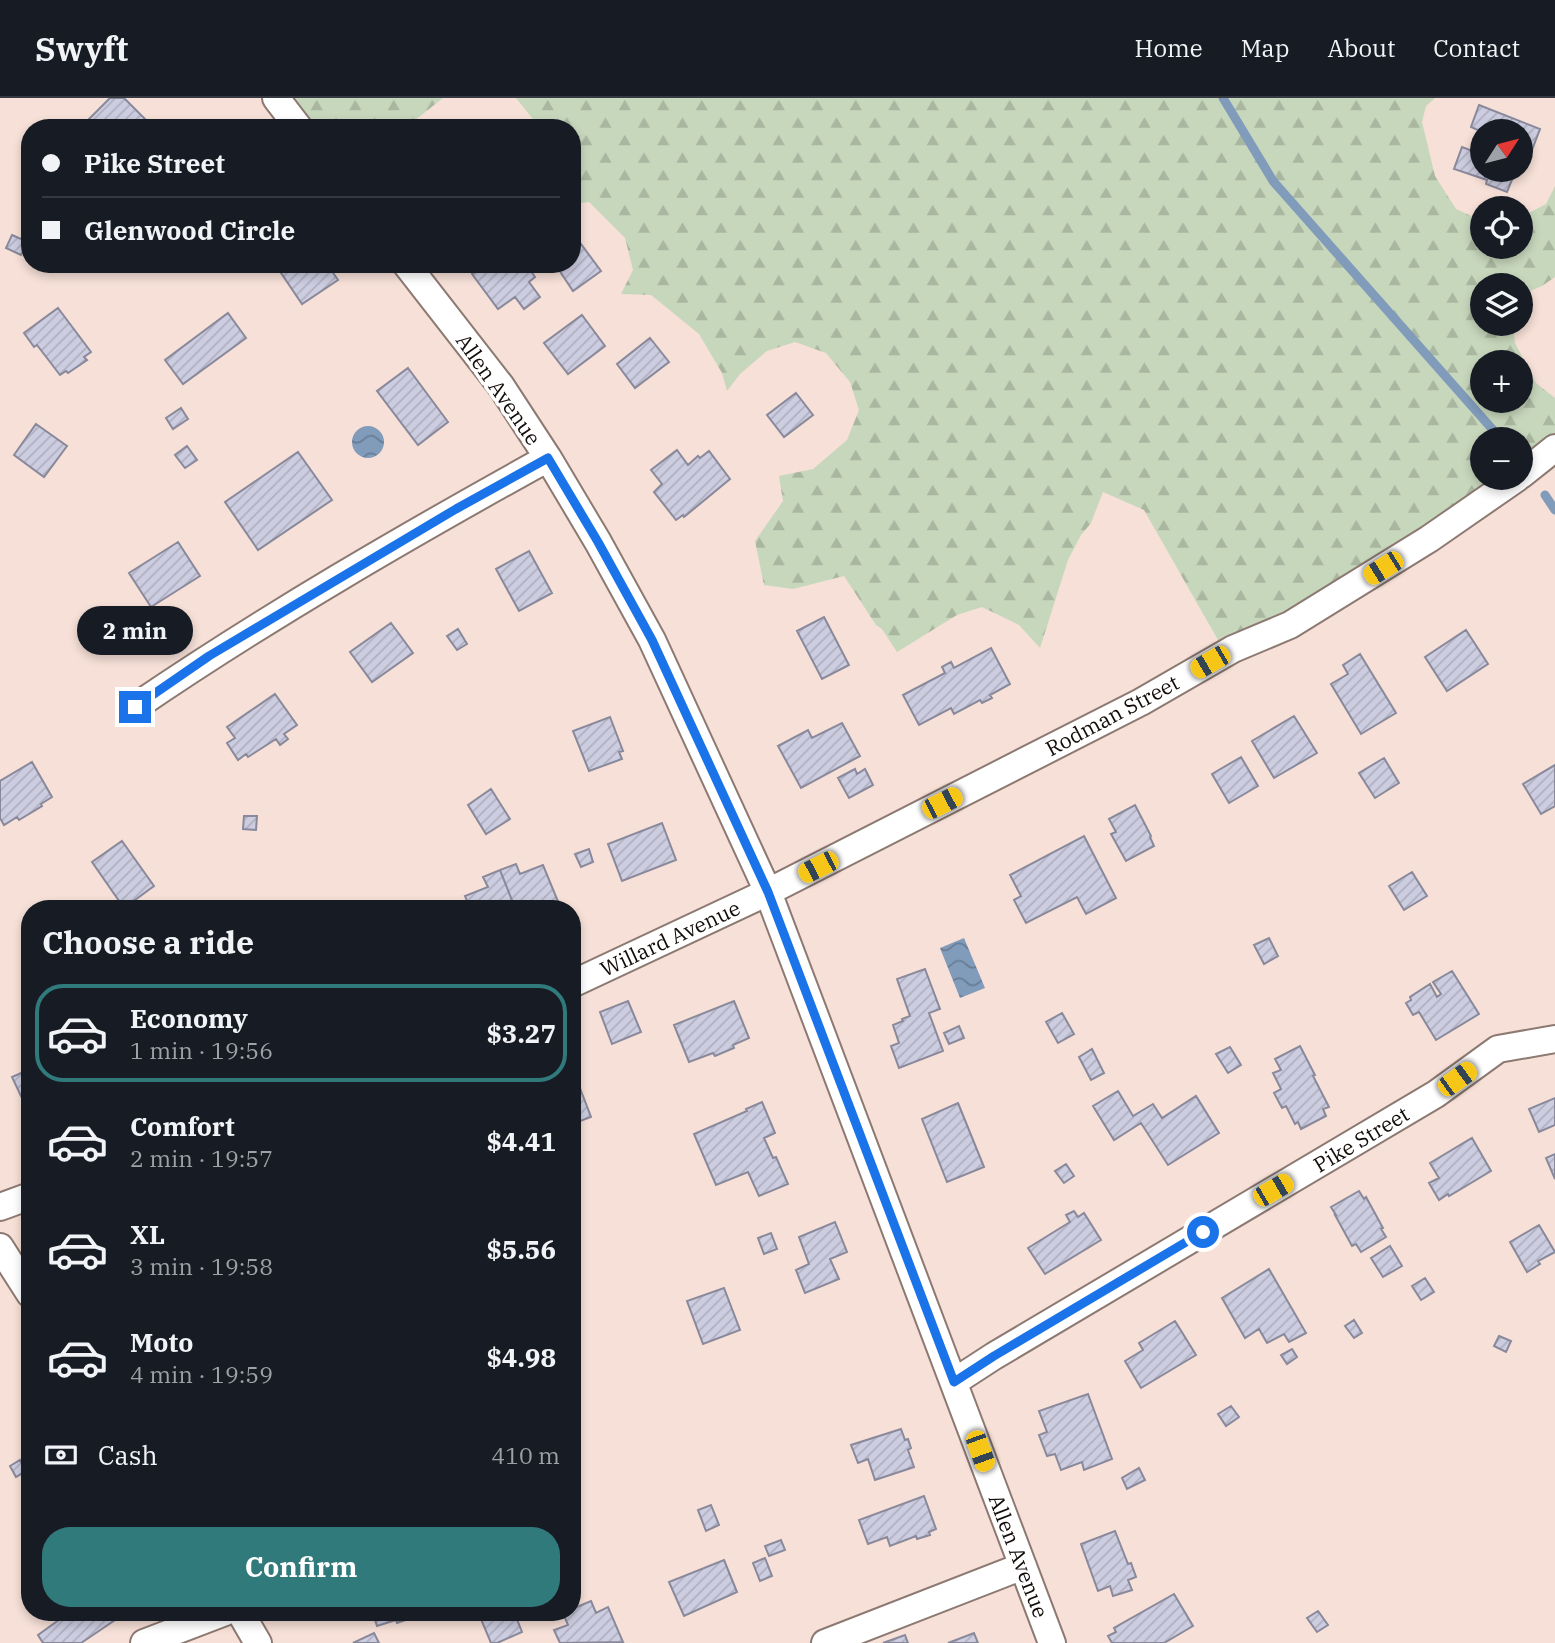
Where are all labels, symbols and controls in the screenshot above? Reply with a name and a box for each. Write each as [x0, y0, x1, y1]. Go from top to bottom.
text: Swyft [35, 27, 128, 70]
text: Home [1135, 32, 1203, 64]
text: Map [1241, 32, 1289, 64]
text: About [1327, 32, 1395, 64]
text: Contact [1433, 32, 1520, 64]
north arrow [1470, 119, 1533, 182]
map controls [1470, 119, 1533, 490]
text: Pike Street [84, 146, 225, 180]
button: locate [1470, 196, 1533, 259]
text: Glenwood Circle [84, 213, 295, 247]
button: layers [1470, 273, 1533, 336]
street label: Allen Avenue [450, 328, 548, 450]
button: + [1470, 350, 1533, 413]
button: − [1470, 427, 1533, 490]
car [1360, 548, 1407, 588]
callout: 2 min [77, 606, 193, 654]
text: 2 min [103, 615, 167, 645]
car [1187, 642, 1234, 682]
street label: Rodman Street [1040, 668, 1184, 762]
route end [119, 691, 151, 723]
car [919, 784, 966, 822]
car [795, 848, 842, 886]
street label: Willard Avenue [595, 893, 745, 983]
text: Choose a ride [42, 921, 254, 963]
text: Economy [130, 1001, 248, 1035]
icon: car [46, 1002, 109, 1065]
text: $3.27 [486, 1016, 556, 1050]
text: 1 min · 19:56 [130, 1035, 273, 1065]
car [1434, 1058, 1481, 1100]
street label: Pike Street [1308, 1099, 1414, 1179]
text: Comfort [130, 1109, 235, 1143]
icon: car [46, 1110, 109, 1173]
text: $4.41 [486, 1124, 556, 1158]
text: 2 min · 19:57 [130, 1143, 273, 1173]
car [1250, 1170, 1297, 1210]
route start [1187, 1216, 1219, 1248]
text: XL [130, 1217, 165, 1251]
icon: car [46, 1218, 109, 1281]
text: $5.56 [486, 1232, 556, 1266]
text: 3 min · 19:58 [130, 1251, 273, 1281]
text: Moto [130, 1325, 193, 1359]
icon: car [46, 1326, 109, 1389]
text: $4.98 [486, 1340, 556, 1374]
text: 4 min · 19:59 [130, 1359, 273, 1389]
car [963, 1428, 998, 1474]
icon: cash [42, 1436, 80, 1474]
text: Cash [98, 1438, 158, 1472]
text: 410 m [491, 1440, 560, 1470]
street label: Allen Avenue [983, 1490, 1055, 1622]
button: Confirm [42, 1527, 560, 1607]

